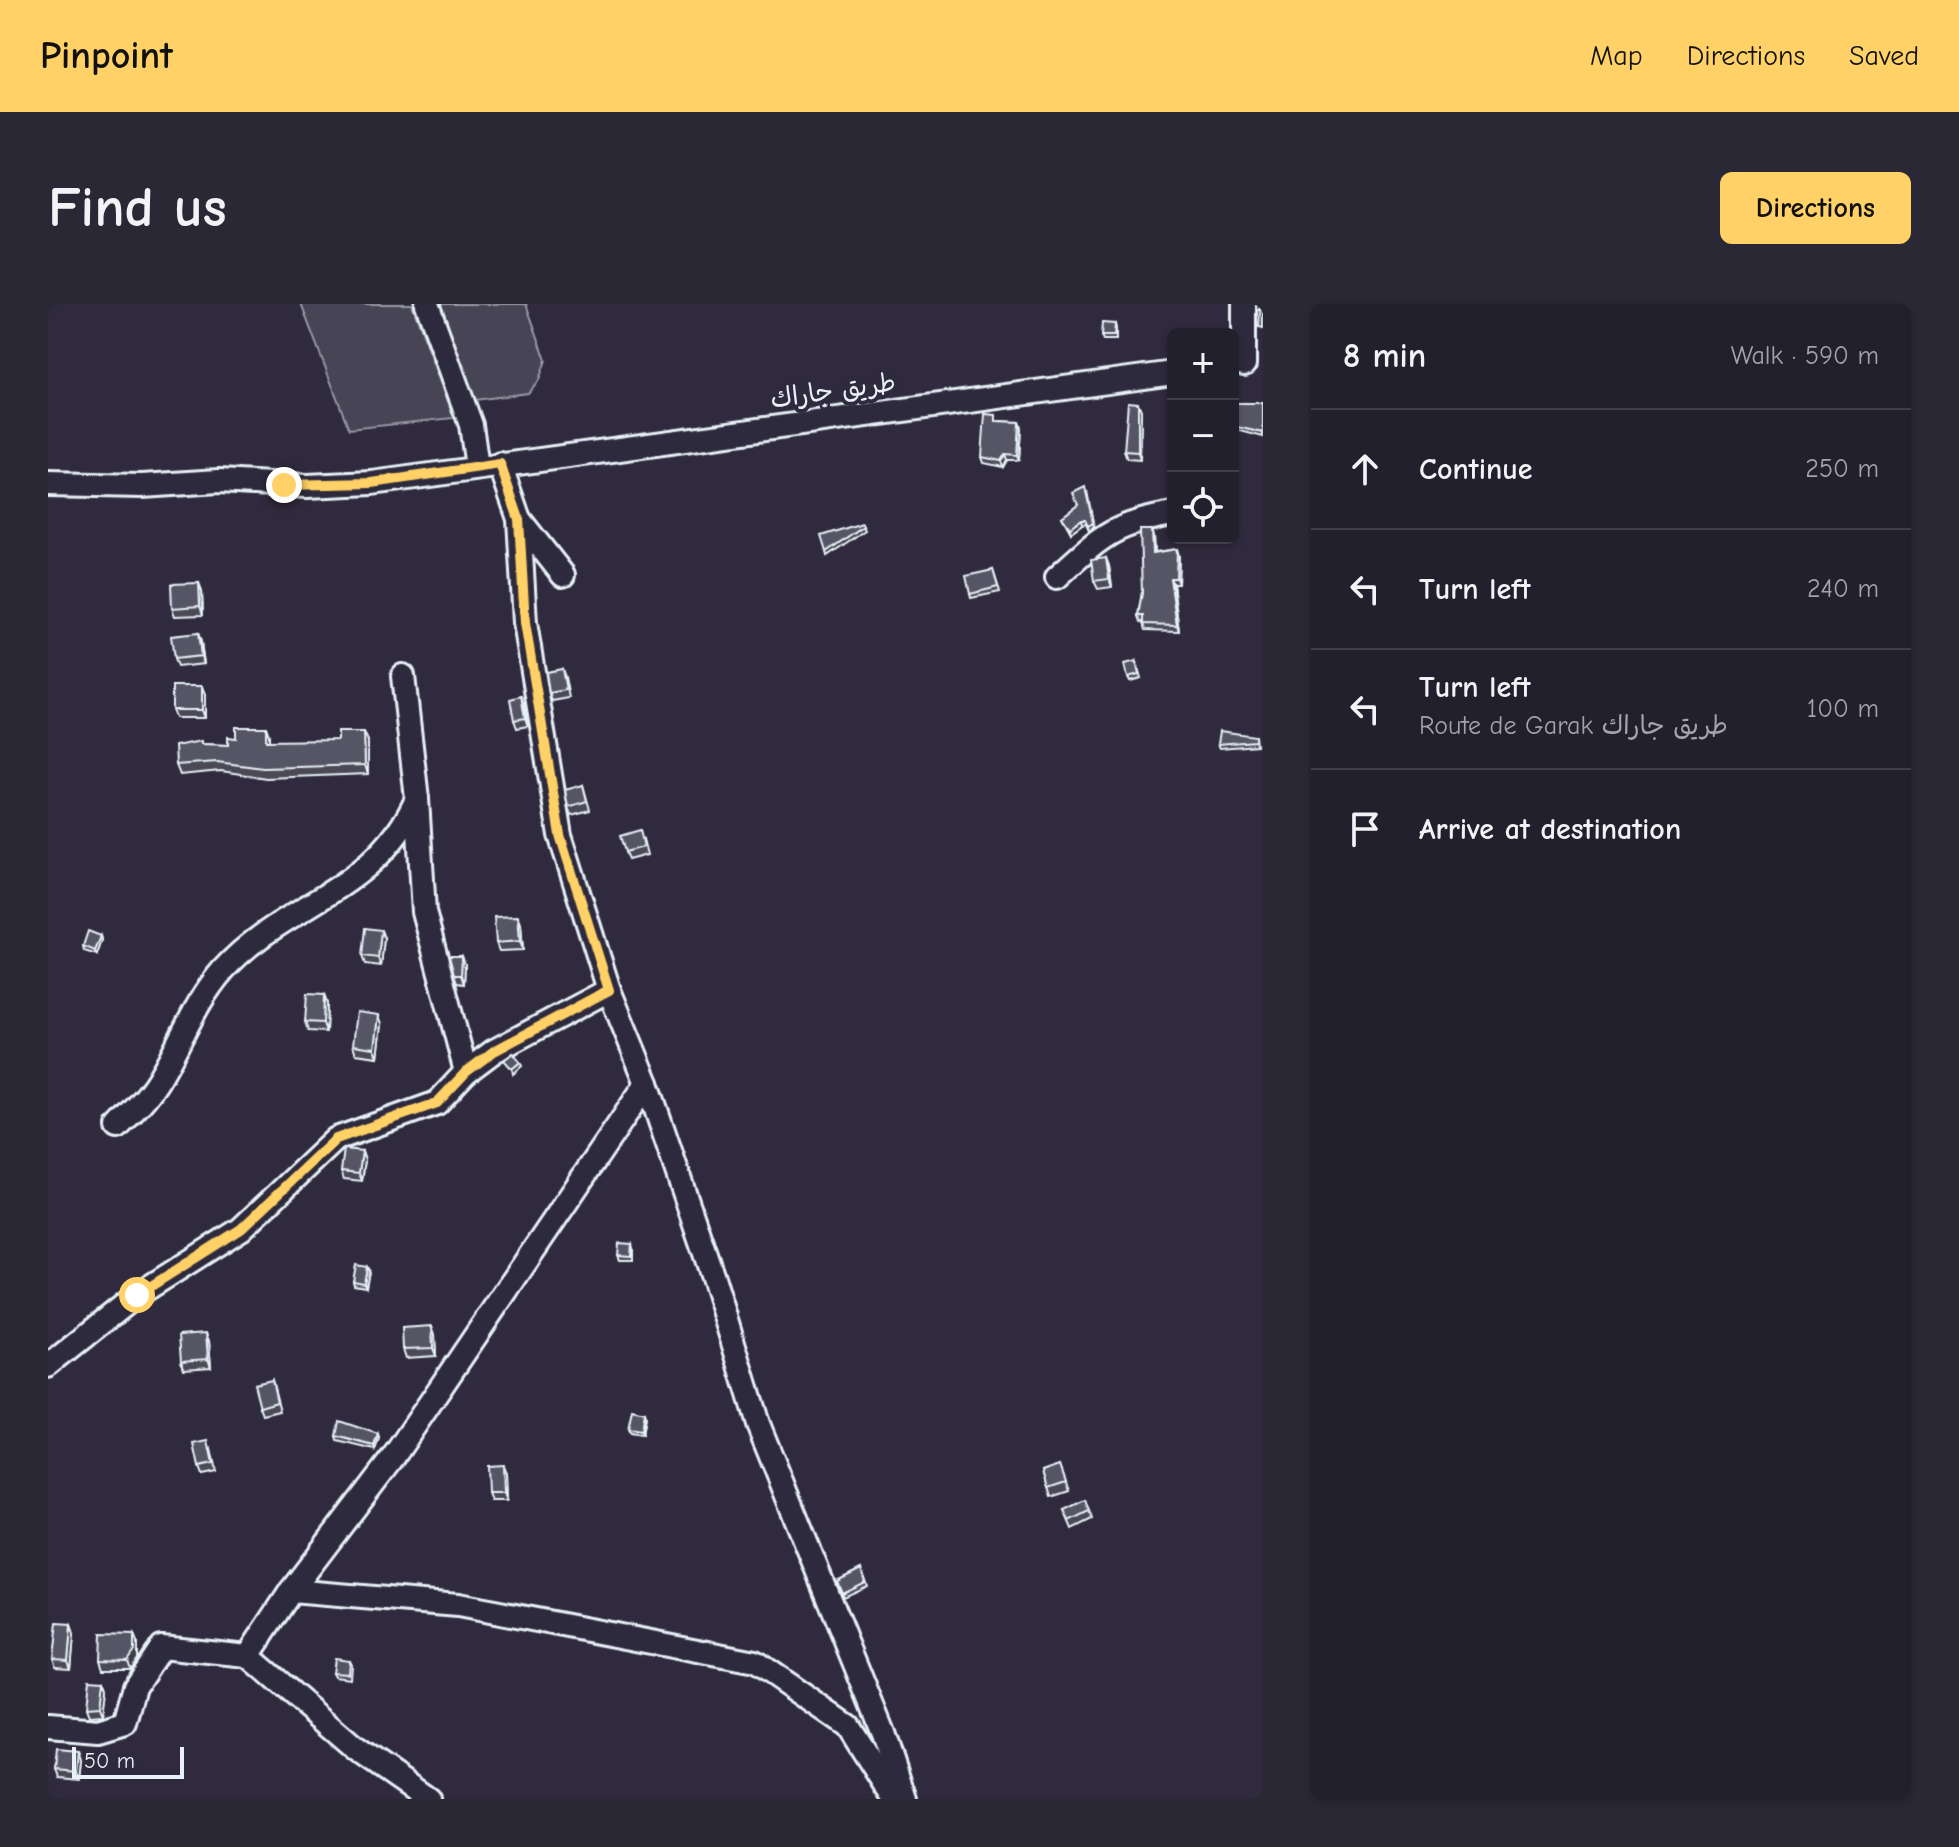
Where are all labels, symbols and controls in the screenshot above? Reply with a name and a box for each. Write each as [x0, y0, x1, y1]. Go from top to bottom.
text: Pinpoint [40, 34, 173, 78]
text: Map [1590, 40, 1643, 72]
text: Directions [1687, 40, 1805, 72]
text: Saved [1849, 40, 1919, 72]
button: Directions [1720, 172, 1911, 244]
text: Find us [48, 176, 227, 240]
map controls [1167, 328, 1239, 544]
button: + [1167, 328, 1239, 400]
text: 8 min [1343, 336, 1426, 376]
text: Walk · 590 m [1731, 341, 1879, 371]
street label: طريق جاراك [769, 367, 898, 415]
button: − [1167, 400, 1239, 472]
icon: ahead [1343, 447, 1387, 491]
text: Continue [1419, 452, 1533, 487]
text: 250 m [1805, 454, 1879, 484]
route end [266, 467, 302, 503]
button: locate [1167, 472, 1239, 544]
icon: left [1343, 567, 1387, 611]
text: Turn left [1419, 572, 1531, 607]
text: 240 m [1807, 574, 1879, 604]
text: Turn left [1419, 670, 1531, 705]
icon: left [1343, 687, 1387, 731]
text: 100 m [1807, 694, 1879, 724]
text: Route de Garak طريق جاراك [1419, 711, 1728, 741]
icon: arrive [1343, 807, 1387, 851]
text: Arrive at destination [1419, 812, 1681, 847]
route start [119, 1277, 155, 1313]
scale bar [72, 1743, 184, 1779]
text: 50 m [84, 1748, 135, 1774]

